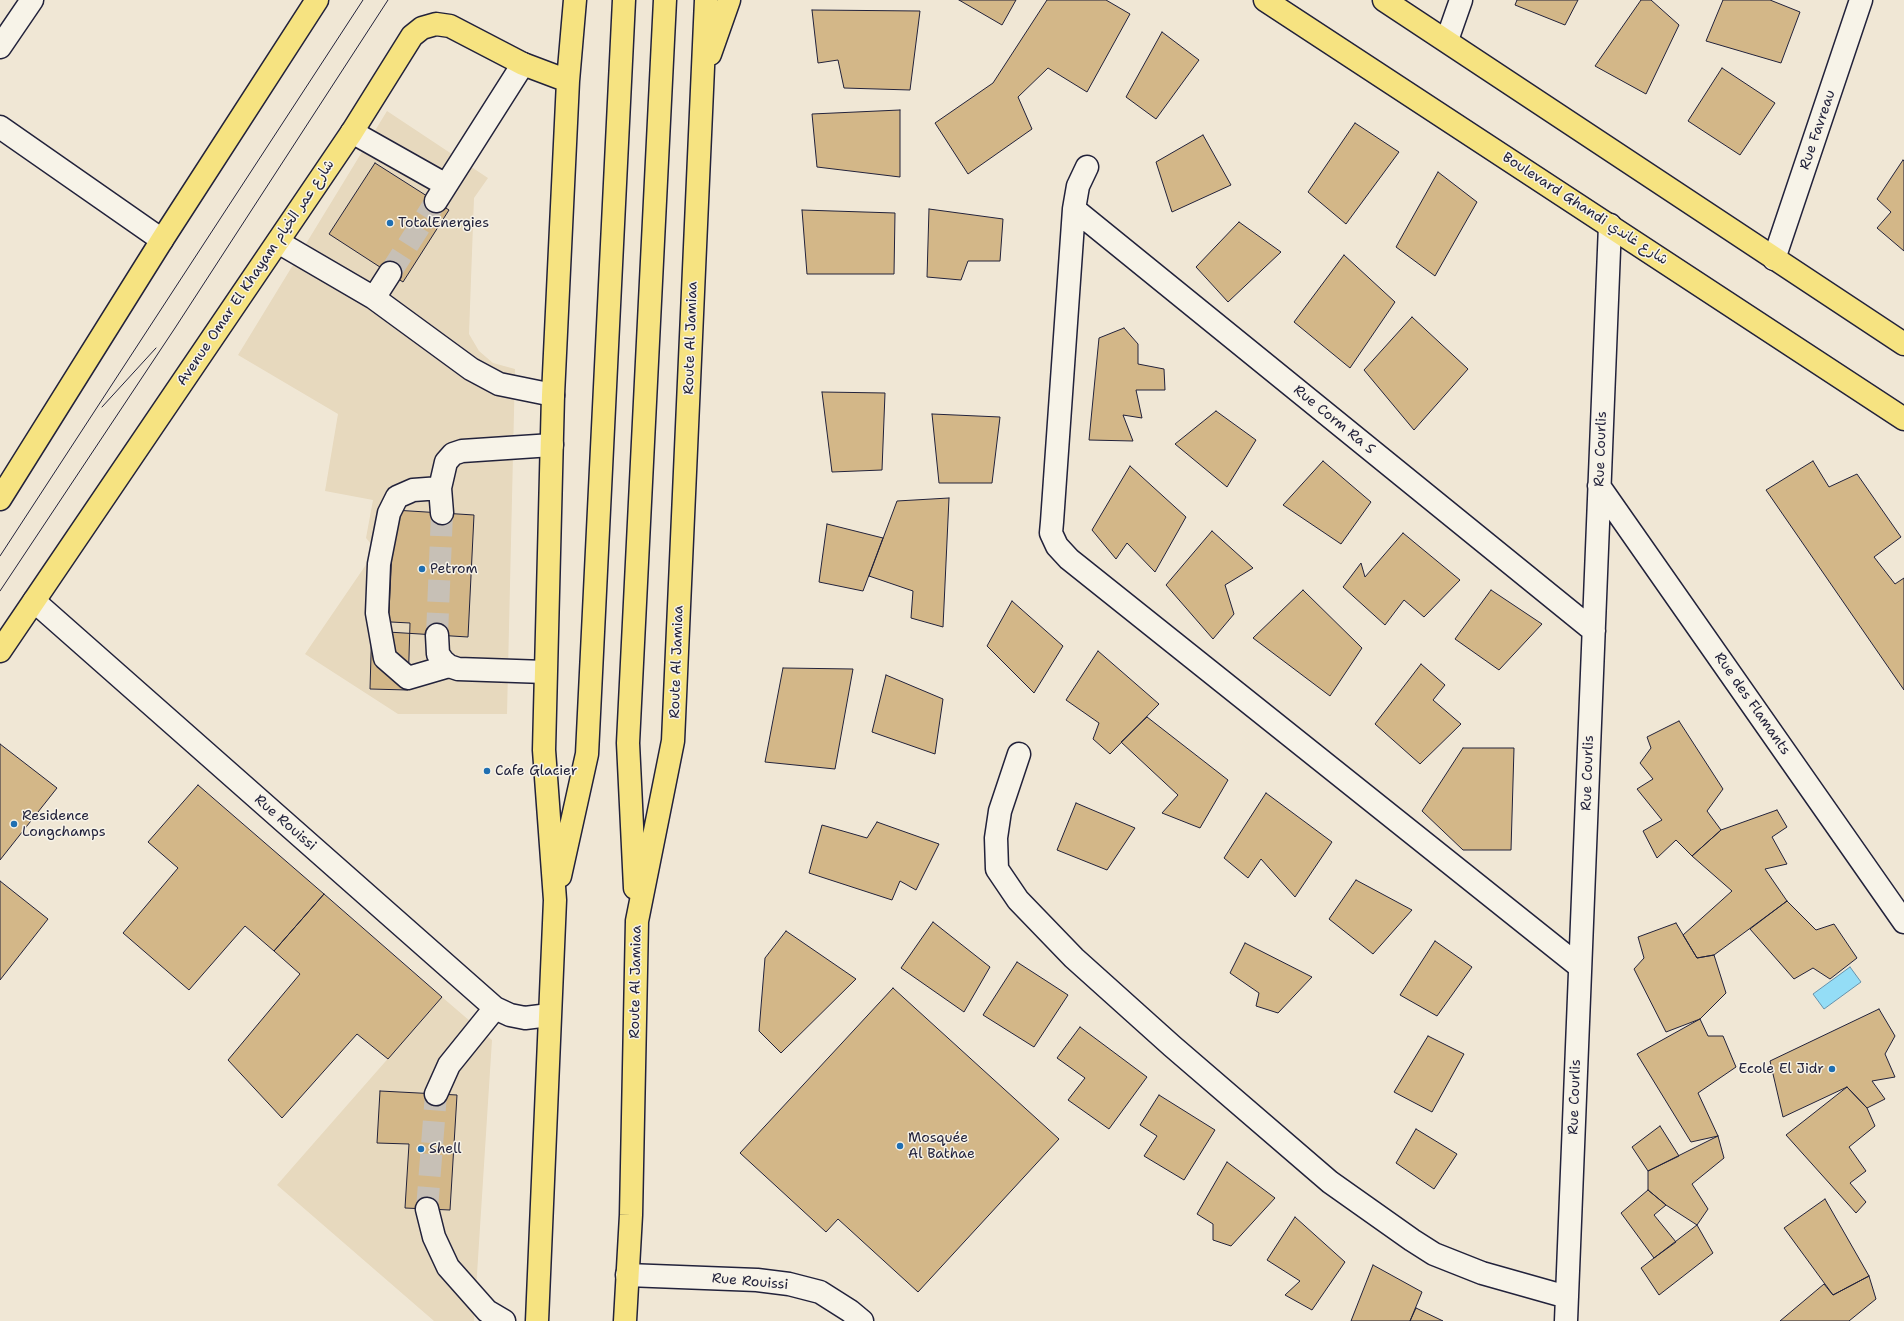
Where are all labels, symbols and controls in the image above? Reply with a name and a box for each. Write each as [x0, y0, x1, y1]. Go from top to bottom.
street label: Rue Favreau [1797, 88, 1839, 172]
street label: Boulevard Ghandi شارع غاندي [1499, 149, 1671, 269]
street label: Avenue Omar El Khayam شارع عمر الخيام [174, 157, 338, 389]
place label: TotalEnergies [398, 215, 489, 231]
marker: TotalEnergies [385, 218, 395, 228]
street label: Route Al Jamiaa [681, 281, 701, 395]
street label: Rue Corm Ra S [1290, 382, 1378, 458]
street label: Rue Courlis [1591, 411, 1611, 487]
place label: Petrom [430, 561, 478, 577]
marker: Petrom [417, 564, 427, 574]
street label: Route Al Jamiaa [667, 605, 687, 719]
street label: Rue des Flamants [1710, 650, 1794, 758]
street label: Rue Courlis [1578, 735, 1598, 811]
place label: Cafe Glacier [495, 763, 577, 779]
marker: Cafe Glacier [482, 766, 492, 776]
street label: Rue Rouissi [251, 792, 319, 854]
place label: Residence Longchamps [22, 808, 106, 840]
marker: Residence Longchamps [9, 819, 19, 829]
street label: Route Al Jamiaa [627, 925, 645, 1039]
street label: Rue Courlis [1565, 1059, 1585, 1135]
place label: Ecole El Jidr [1739, 1061, 1824, 1077]
marker: Ecole El Jidr [1827, 1064, 1837, 1074]
place label: Mosquée Al Bathae [908, 1130, 975, 1162]
place label: Shell [429, 1141, 462, 1157]
marker: Mosquée Al Bathae [895, 1141, 905, 1151]
marker: Shell [416, 1144, 426, 1154]
street label: Rue Rouissi [711, 1270, 789, 1294]

